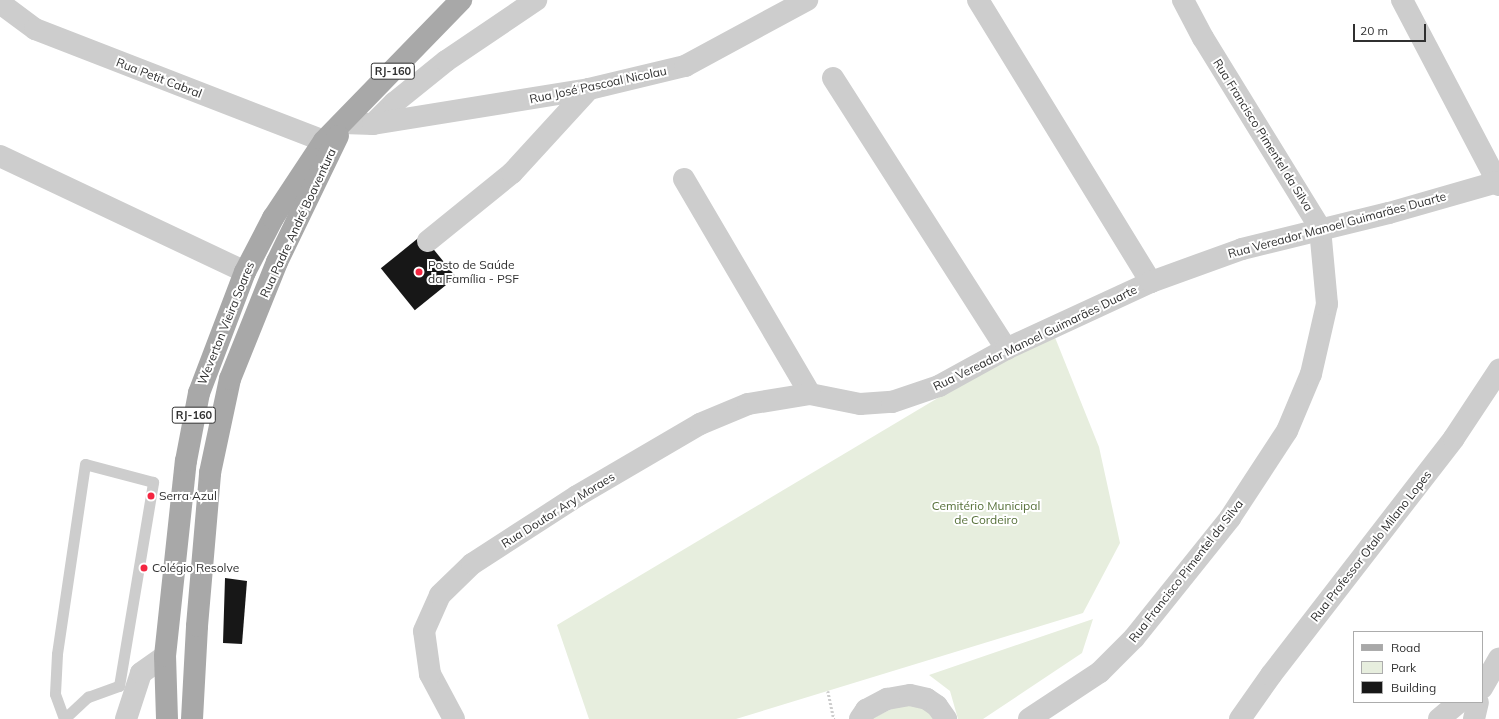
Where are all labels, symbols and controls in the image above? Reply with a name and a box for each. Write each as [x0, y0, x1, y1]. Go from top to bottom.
scale bar [1355, 16, 1428, 42]
text: 20 m [1360, 23, 1388, 38]
street label: Rua Petit Cabral [114, 55, 204, 101]
street label: Rua Francisco Pimentel da Silva [1210, 56, 1316, 214]
road number: RJ-160 [370, 62, 416, 80]
street label: Rua José Pascoal Nicolau [528, 63, 668, 107]
street label: Rua Padre André Boaventura [257, 146, 339, 300]
street label: Rua Vereador Manoel Guimarães Duarte [1226, 189, 1448, 261]
place label: Posto de Saúde da Família - PSF [428, 258, 519, 286]
street label: Weverton Vieira Soares [195, 259, 257, 387]
marker: Posto de Saúde da Família - PSF [413, 266, 425, 278]
street label: Rua Vereador Manoel Guimarães Duarte [931, 282, 1139, 394]
road number: RJ-160 [171, 406, 217, 424]
street label: Rua Professor Otalo Milano Lopes [1308, 468, 1434, 624]
street label: Rua Doutor Ary Moraes [499, 469, 617, 551]
place label: Serra Azul [159, 489, 217, 503]
marker: Serra Azul [146, 491, 156, 501]
street label: Rua Francisco Pimentel da Silva [1126, 497, 1246, 645]
park label: Cemitério Municipal de Cordeiro [932, 499, 1040, 527]
place label: Colégio Resolve [152, 561, 239, 575]
marker: Colégio Resolve [139, 563, 149, 573]
legend [1353, 631, 1483, 703]
text: Road [1391, 640, 1420, 655]
text: Park [1391, 660, 1416, 675]
text: Building [1391, 680, 1436, 695]

